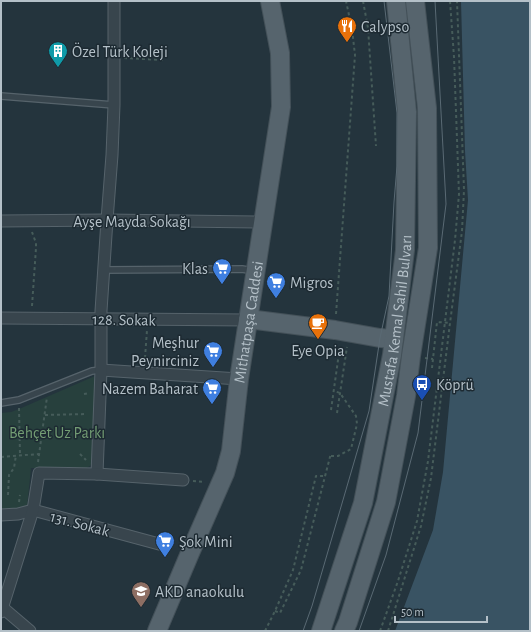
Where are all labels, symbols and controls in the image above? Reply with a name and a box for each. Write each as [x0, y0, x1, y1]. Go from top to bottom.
restaurant icon: Calypso [336, 15, 358, 43]
place label: Calypso [361, 19, 410, 36]
building icon: Özel Türk Koleji [47, 40, 69, 68]
place label: Özel Türk Koleji [72, 42, 168, 61]
street label: Ayşe Mayda Sokağı [73, 214, 191, 231]
street label: Mustafa Kemal Sahil Bulvarı [375, 235, 414, 408]
supermarket icon: Klas [211, 257, 233, 285]
street label: Mithatpaşa Caddesi [231, 260, 266, 384]
place label: Klas [182, 261, 208, 277]
supermarket icon: Migros [265, 271, 287, 299]
place label: Migros [290, 275, 333, 291]
street label: 128. Sokak [92, 311, 157, 329]
cafe icon: Eye Opia [307, 312, 329, 340]
place label: Meşhur Peynirciniz [131, 335, 200, 370]
supermarket icon: Meşhur Peynirciniz [202, 340, 224, 368]
place label: Eye Opia [291, 343, 345, 360]
bus stop icon: Köprü [411, 373, 433, 401]
supermarket icon: Nazem Baharat [201, 377, 223, 405]
place label: Köprü [436, 377, 474, 393]
place label: Nazem Baharat [102, 381, 198, 397]
park label: Behçet Uz Parkı [9, 425, 105, 441]
street label: 131. Sokak [48, 508, 112, 540]
supermarket icon: Şok Mini [154, 530, 176, 558]
place label: Şok Mini [179, 534, 233, 550]
school or university icon: AKD anaokulu [130, 580, 152, 608]
place label: AKD anaokulu [155, 584, 244, 600]
scale bar [395, 598, 487, 624]
text: 50 m [401, 606, 424, 618]

